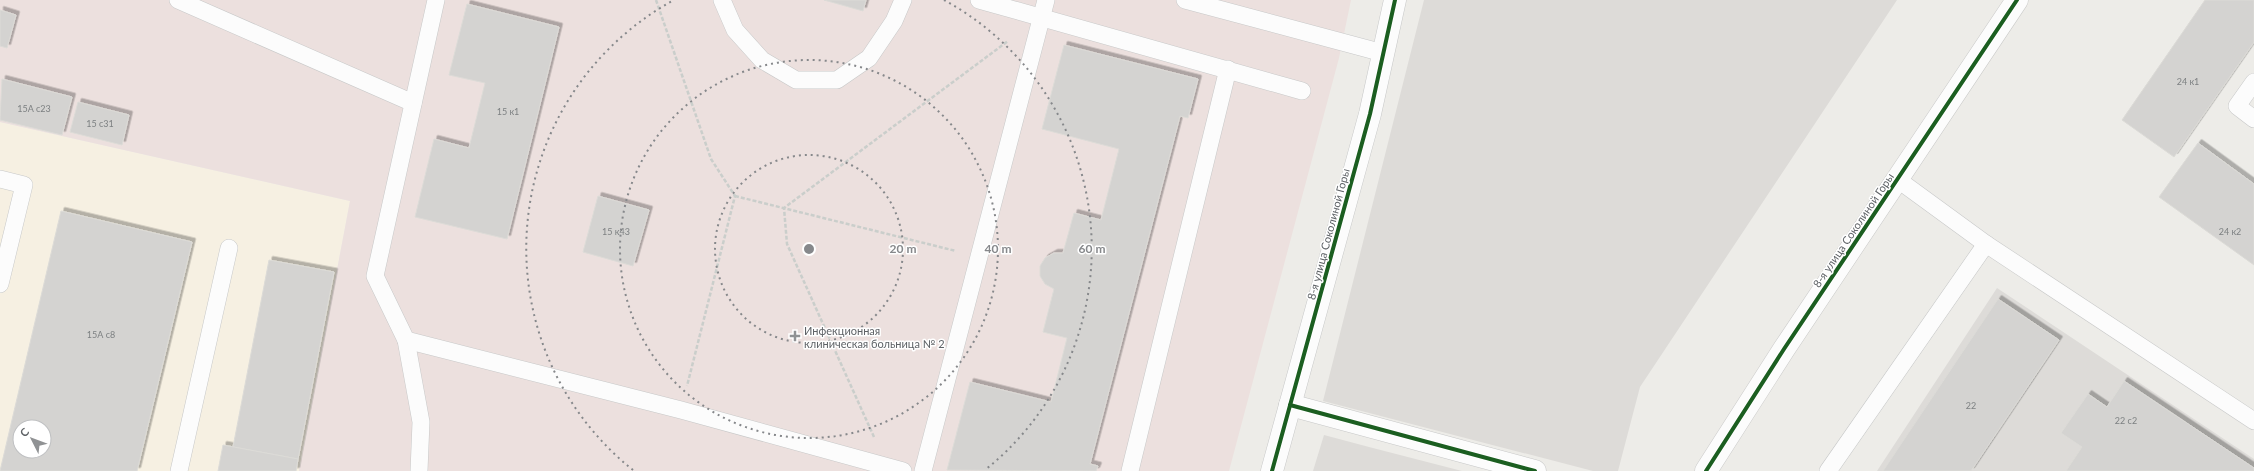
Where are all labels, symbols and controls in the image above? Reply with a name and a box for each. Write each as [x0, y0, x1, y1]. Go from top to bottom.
house number: 24 к1 [2177, 76, 2199, 87]
house number: 15А с23 [17, 103, 51, 114]
house number: 15 к1 [497, 106, 519, 117]
house number: 15 с31 [86, 118, 114, 129]
street label: 8-я улица Соколиной Горы [1304, 167, 1352, 301]
street label: 8-я улица Соколиной Горы [1810, 170, 1896, 290]
house number: 15 к43 [602, 226, 630, 237]
house number: 24 к2 [2219, 226, 2241, 237]
text: 20 m [890, 241, 916, 256]
text: 40 m [985, 241, 1011, 256]
text: 60 m [1079, 241, 1105, 256]
centre of rings [802, 242, 816, 256]
place label: Инфекционная клиническая больница № 2 [804, 324, 945, 350]
house number: 15А с8 [87, 329, 115, 340]
marker: Инфекционная клиническая больница № 2 [789, 330, 801, 342]
house number: 22 [1966, 400, 1976, 411]
house number: 22 с2 [2115, 415, 2137, 426]
north arrow [12, 419, 52, 459]
text: С [17, 424, 32, 439]

